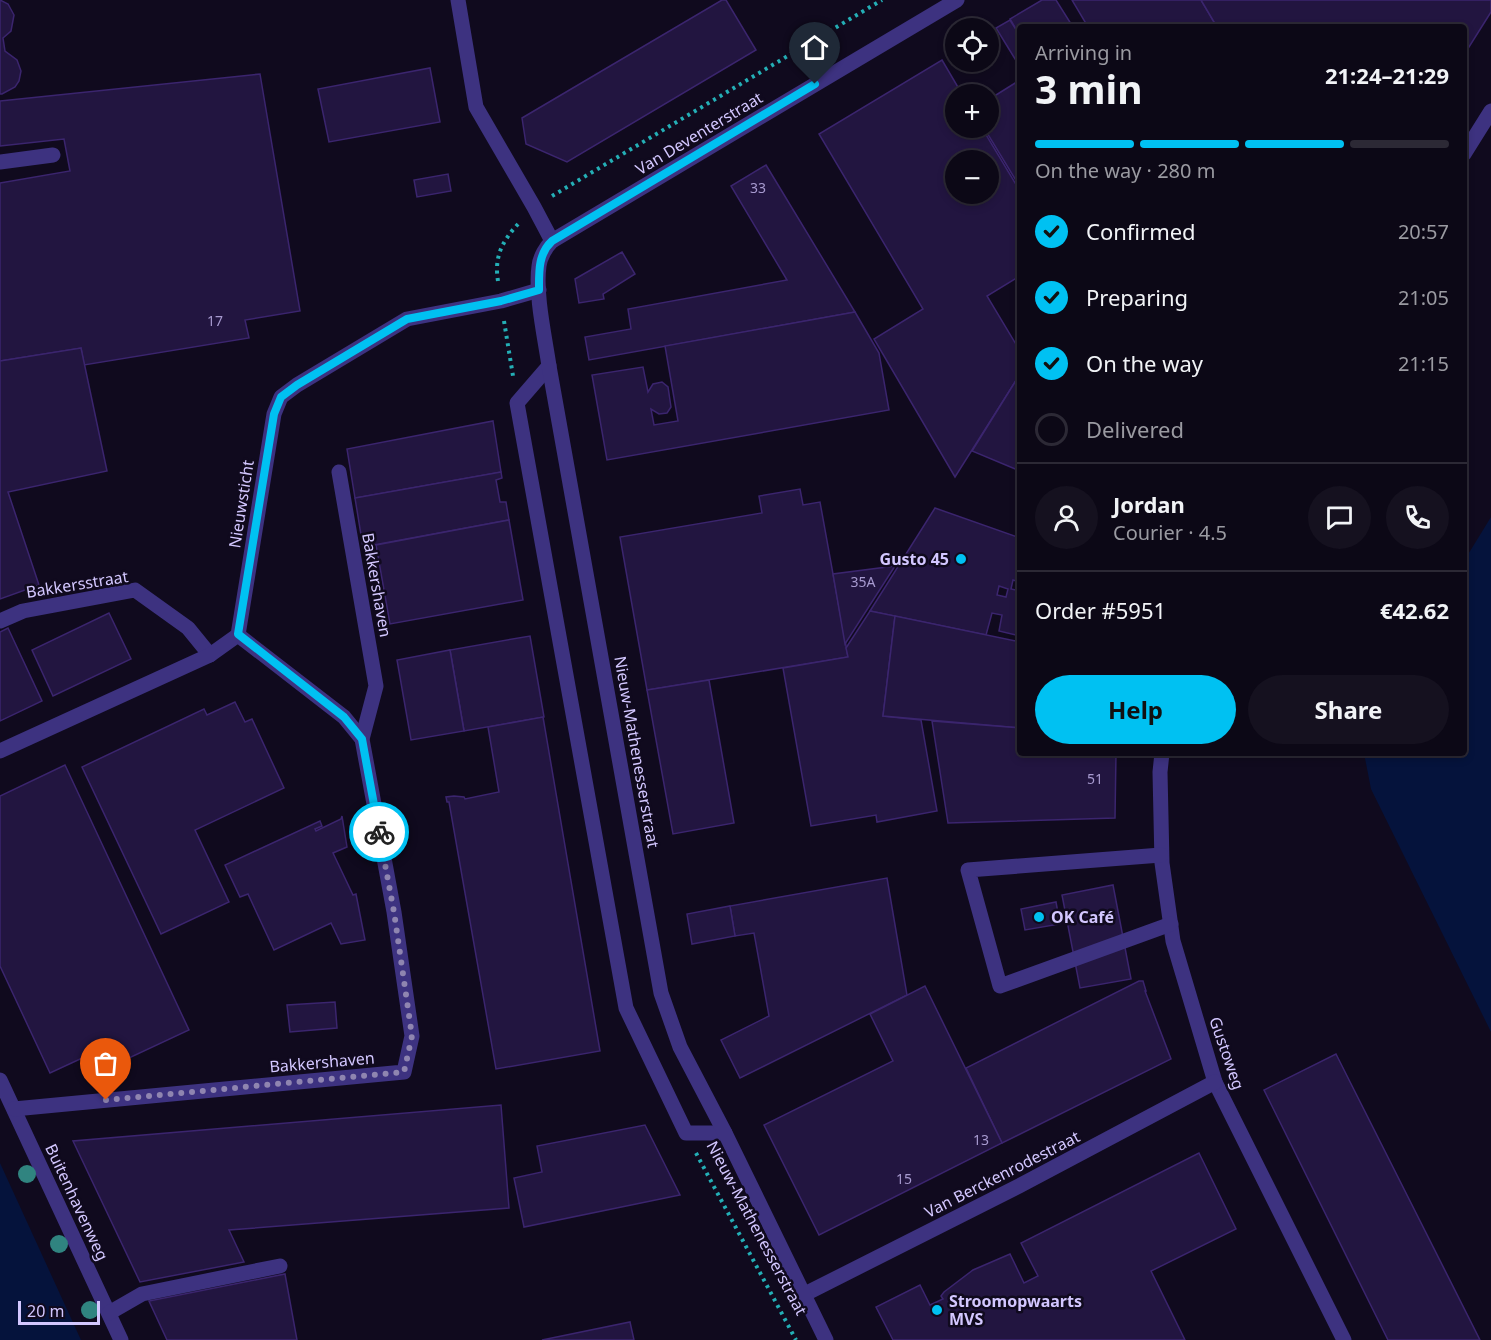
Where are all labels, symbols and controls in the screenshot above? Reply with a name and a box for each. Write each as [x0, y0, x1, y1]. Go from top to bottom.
map controls [945, 18, 999, 204]
button: locate [945, 18, 999, 72]
pin [789, 22, 840, 84]
icon: home [798, 31, 831, 64]
text: Arriving in [1035, 39, 1132, 66]
text: 21:24–21:29 [1325, 60, 1449, 90]
text: 3 min [1035, 62, 1142, 115]
button: + [945, 84, 999, 138]
street label: Van Deventerstraat [631, 86, 767, 180]
button: − [945, 150, 999, 204]
text: On the way · 280 m [1035, 157, 1215, 184]
house number: 33 [750, 178, 766, 197]
icon: check [1035, 215, 1068, 248]
text: Confirmed [1086, 216, 1196, 246]
text: 20:57 [1398, 218, 1449, 245]
icon: check [1035, 281, 1068, 314]
text: Preparing [1086, 282, 1188, 312]
text: 21:05 [1398, 284, 1449, 311]
house number: 17 [207, 311, 223, 330]
icon: check [1035, 347, 1068, 380]
text: On the way [1086, 348, 1203, 378]
text: 21:15 [1398, 350, 1449, 377]
text: Delivered [1086, 414, 1184, 444]
street label: Nieuwsticht [223, 458, 259, 550]
button: person [1035, 486, 1098, 549]
button: chat [1308, 486, 1371, 549]
button: phone [1386, 486, 1449, 549]
text: Jordan [1113, 489, 1185, 519]
text: Courier · 4.5 [1113, 519, 1227, 546]
street label: Bakkershaven [357, 531, 397, 639]
place label: Gusto 45 [880, 548, 949, 570]
marker: Gusto 45 [954, 552, 968, 566]
street label: Bakkersstraat [24, 565, 130, 603]
house number: 35A [851, 572, 876, 591]
text: Order #5951 [1035, 595, 1166, 625]
text: €42.62 [1380, 595, 1449, 625]
street label: Nieuw-Mathenesserstraat [609, 654, 665, 850]
button: Help [1035, 675, 1236, 744]
button: Share [1248, 675, 1449, 744]
house number: 51 [1087, 769, 1103, 788]
courier [349, 802, 409, 862]
icon: bike [363, 816, 396, 849]
place label: OK Café [1051, 906, 1114, 928]
marker: OK Café [1032, 910, 1046, 924]
street label: Gustoweg [1204, 1014, 1250, 1092]
pin [80, 1038, 131, 1100]
street label: Bakkershaven [268, 1046, 376, 1078]
icon: bag [89, 1047, 122, 1080]
street label: Van Berckenrodestraat [921, 1125, 1084, 1223]
house number: 13 [973, 1130, 989, 1149]
street label: Nieuw-Mathenesserstraat [702, 1137, 812, 1319]
street label: Buitenhavenweg [40, 1140, 114, 1264]
house number: 15 [896, 1169, 912, 1188]
place label: Stroomopwaarts MVS [949, 1290, 1082, 1330]
scale bar [18, 1298, 100, 1326]
text: 20 m [27, 1300, 64, 1322]
marker: Stroomopwaarts MVS [930, 1303, 944, 1317]

